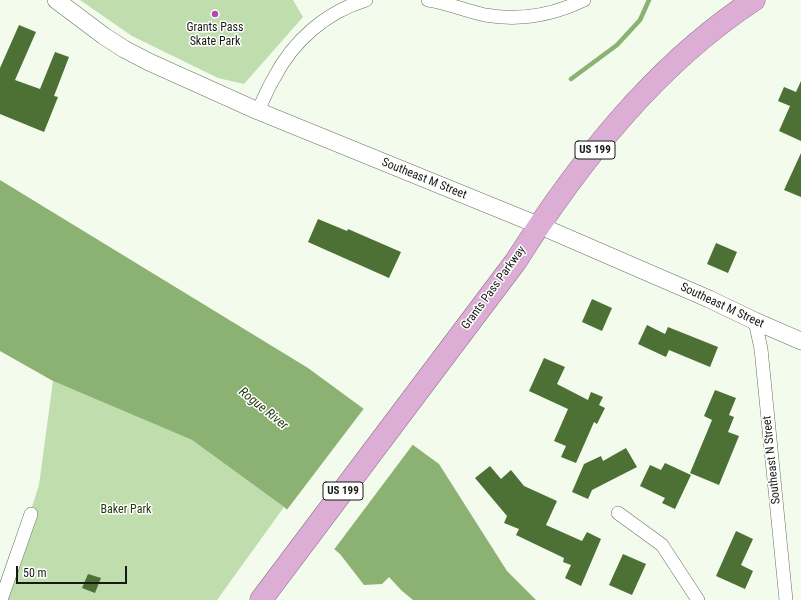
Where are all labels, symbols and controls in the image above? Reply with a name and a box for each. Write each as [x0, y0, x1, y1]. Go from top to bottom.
marker: Grants Pass Skate Park [210, 9, 220, 19]
place label: Grants Pass Skate Park [186, 21, 244, 49]
road number: US 199 [575, 141, 615, 159]
street label: Southeast M Street [379, 155, 469, 203]
street label: Grants Pass Parkway [459, 243, 529, 333]
street label: Southeast M Street [678, 280, 766, 332]
water label: Rogue River [235, 384, 291, 434]
street label: Southeast N Street [760, 415, 784, 505]
road number: US 199 [323, 482, 363, 500]
park label: Baker Park [100, 503, 152, 517]
scale bar [18, 558, 129, 584]
text: 50 m [23, 566, 47, 580]

